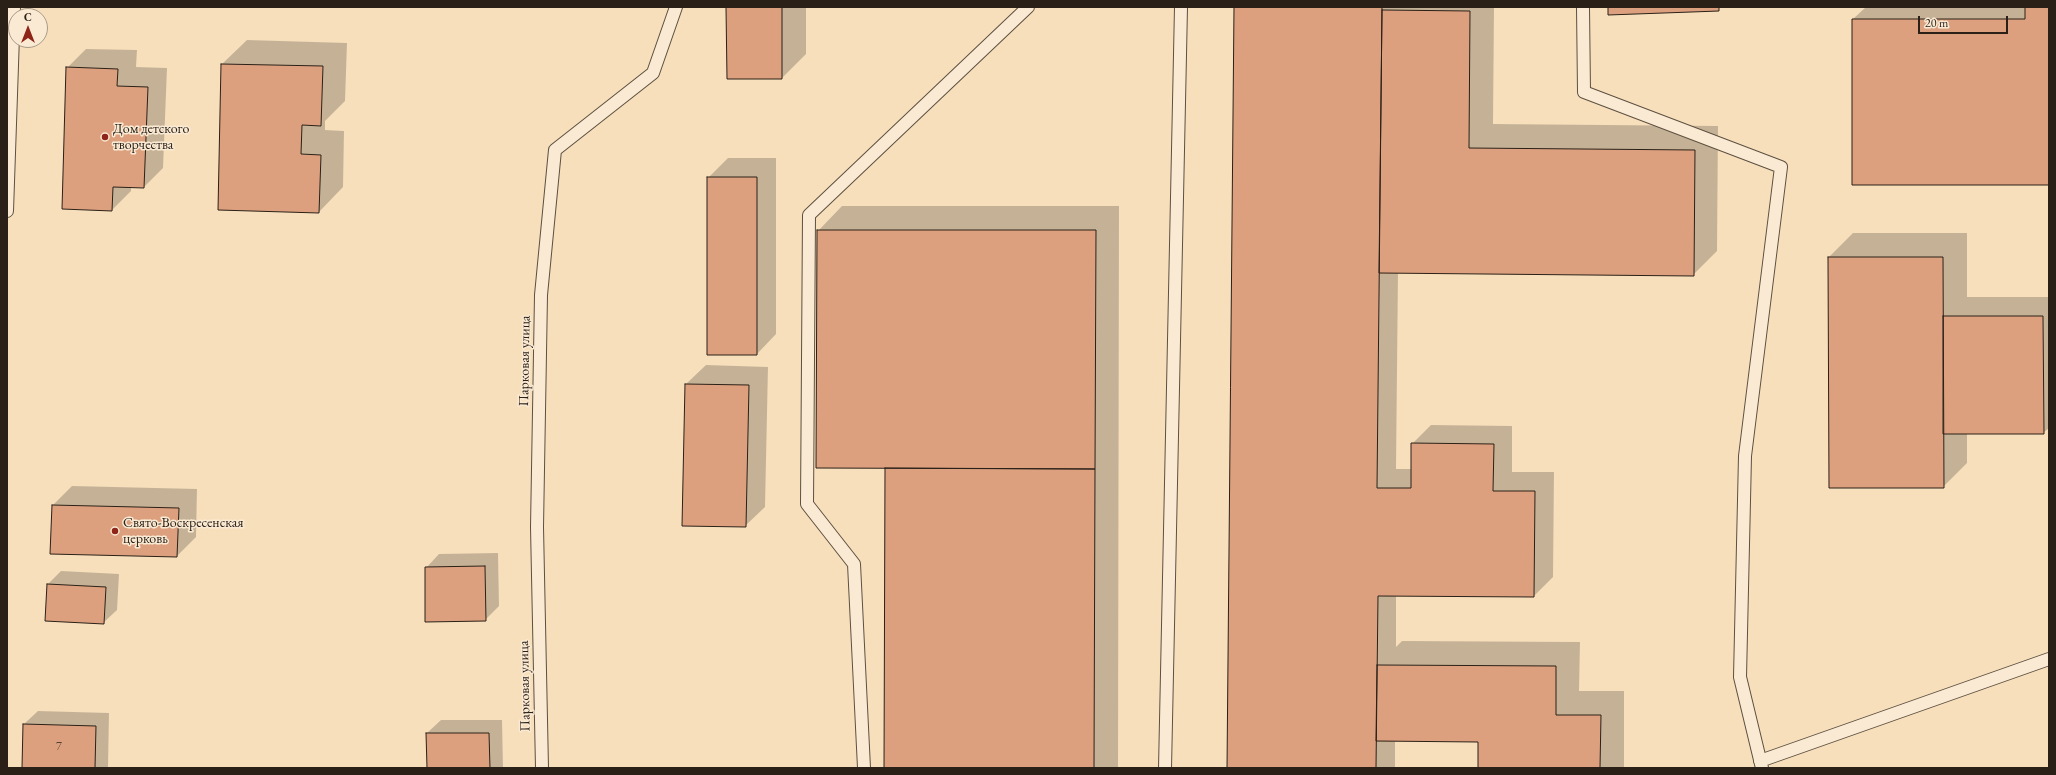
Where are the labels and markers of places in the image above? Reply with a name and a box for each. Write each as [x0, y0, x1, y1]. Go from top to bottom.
place label: Дом детского творчества [113, 121, 189, 154]
marker: Дом детского творчества [100, 132, 110, 142]
place label: Свято-Воскресенская церковь [123, 515, 243, 548]
marker: Свято-Воскресенская церковь [110, 526, 120, 536]

